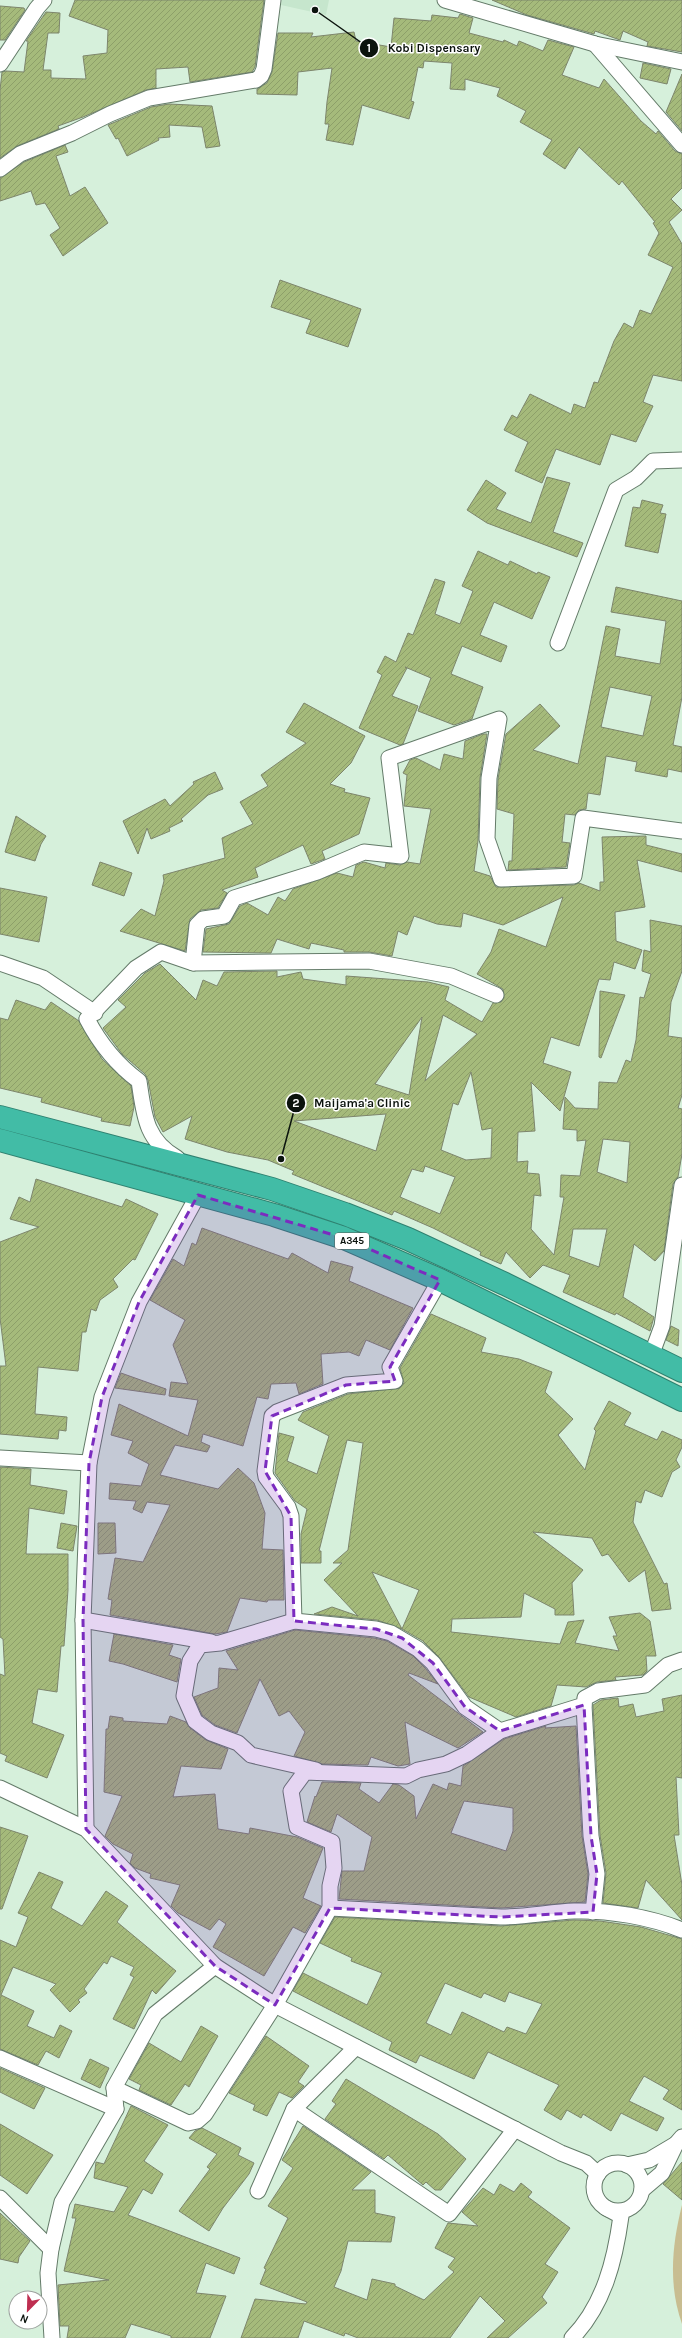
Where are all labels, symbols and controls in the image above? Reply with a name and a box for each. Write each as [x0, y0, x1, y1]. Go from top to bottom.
callout: Kobi Dispensary [359, 36, 488, 60]
text: 1 [367, 41, 371, 55]
text: Kobi Dispensary [388, 41, 480, 55]
callout: Maijama'a Clinic [286, 1091, 418, 1115]
text: 2 [292, 1096, 300, 1110]
text: Maijama'a Clinic [314, 1096, 410, 1110]
road number: A345 [335, 1233, 369, 1249]
north arrow [8, 2290, 48, 2330]
text: N [18, 2311, 30, 2326]

